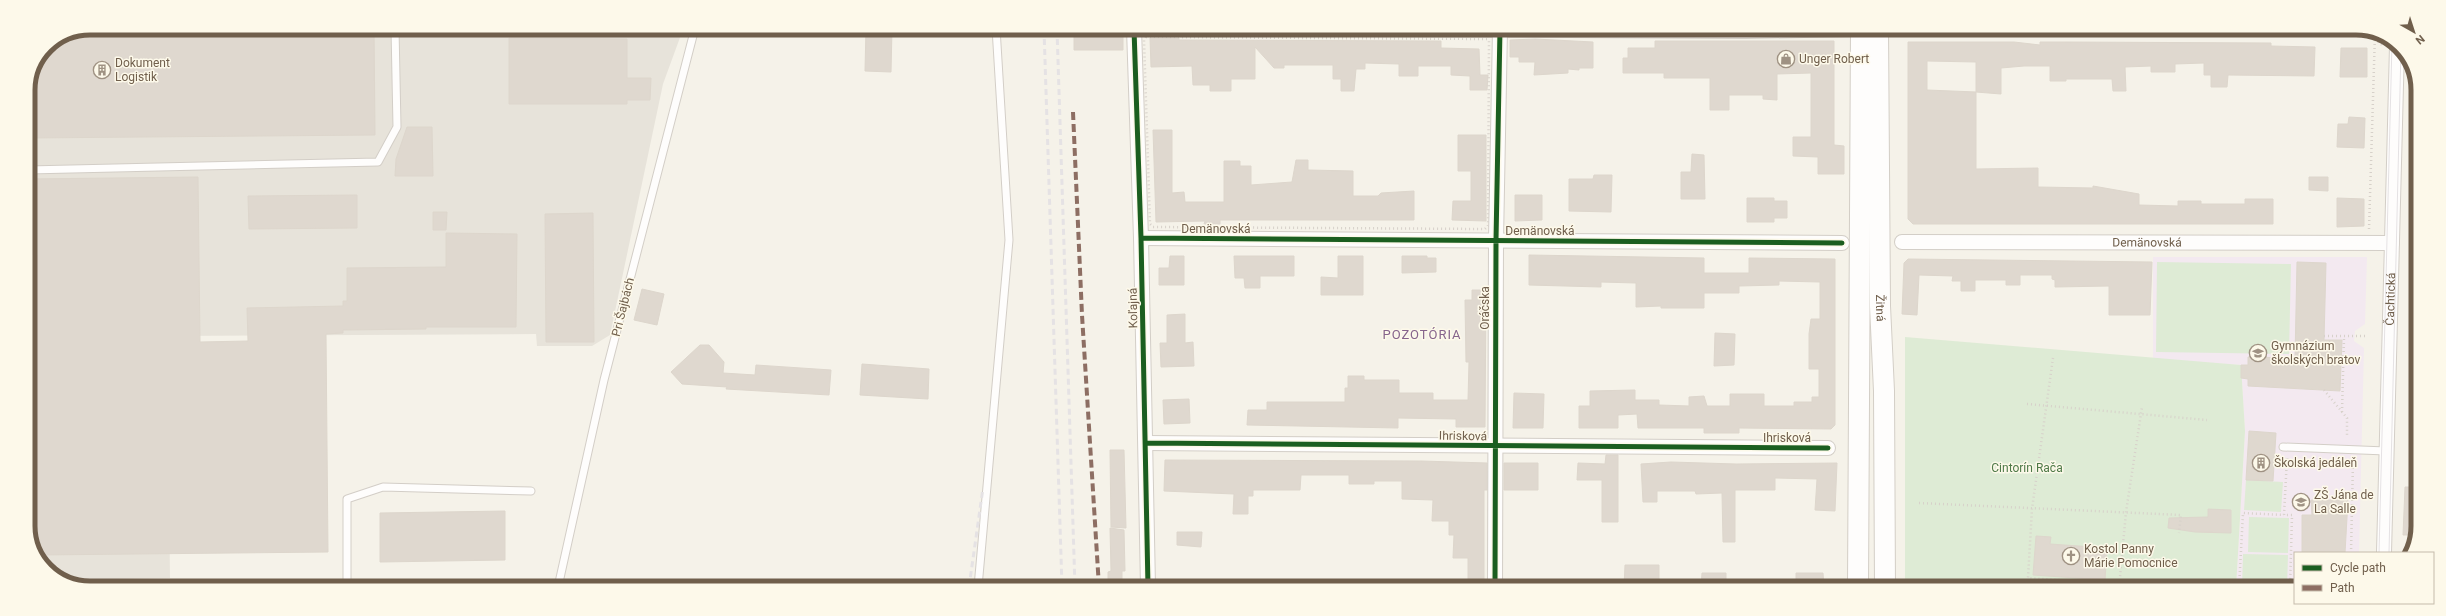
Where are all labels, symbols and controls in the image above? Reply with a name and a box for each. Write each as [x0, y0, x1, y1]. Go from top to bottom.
north arrow [2394, 12, 2434, 52]
text: N [2413, 32, 2427, 47]
shop icon: Unger Robert [1776, 49, 1796, 69]
place label: Unger Robert [1799, 52, 1869, 66]
place label: Dokument Logistik [115, 56, 170, 84]
building icon: Dokument Logistik [92, 60, 112, 80]
street label: Demänovská [1181, 222, 1251, 236]
street label: Demänovská [1505, 224, 1575, 238]
street label: Demänovská [2112, 235, 2182, 250]
street label: Čachtická [2382, 272, 2398, 326]
street label: Pri Šajbách [608, 276, 637, 338]
street label: Oráčska [1478, 286, 1492, 330]
street label: Koľajná [1126, 288, 1140, 328]
street label: Žitná [1873, 294, 1888, 322]
district label: POZOTÓRIA [1382, 327, 1462, 342]
place label: Gymnázium školských bratov [2271, 339, 2360, 367]
school or university icon: Gymnázium školských bratov [2248, 343, 2268, 363]
street label: Ihrisková [1439, 429, 1487, 443]
street label: Ihrisková [1763, 431, 1811, 445]
building icon: Školská jedáleň [2251, 453, 2271, 473]
place label: Školská jedáleň [2274, 455, 2357, 470]
park label: Cintorín Rača [1991, 461, 2063, 475]
place label: ZŠ Jána de La Salle [2314, 487, 2374, 516]
school or university icon: ZŠ Jána de La Salle [2291, 492, 2311, 512]
place label: Kostol Panny Márie Pomocnice [2084, 542, 2178, 570]
church icon: Kostol Panny Márie Pomocnice [2061, 546, 2081, 566]
legend [2294, 552, 2434, 604]
text: Cycle path [2330, 561, 2386, 575]
text: Path [2330, 581, 2355, 595]

